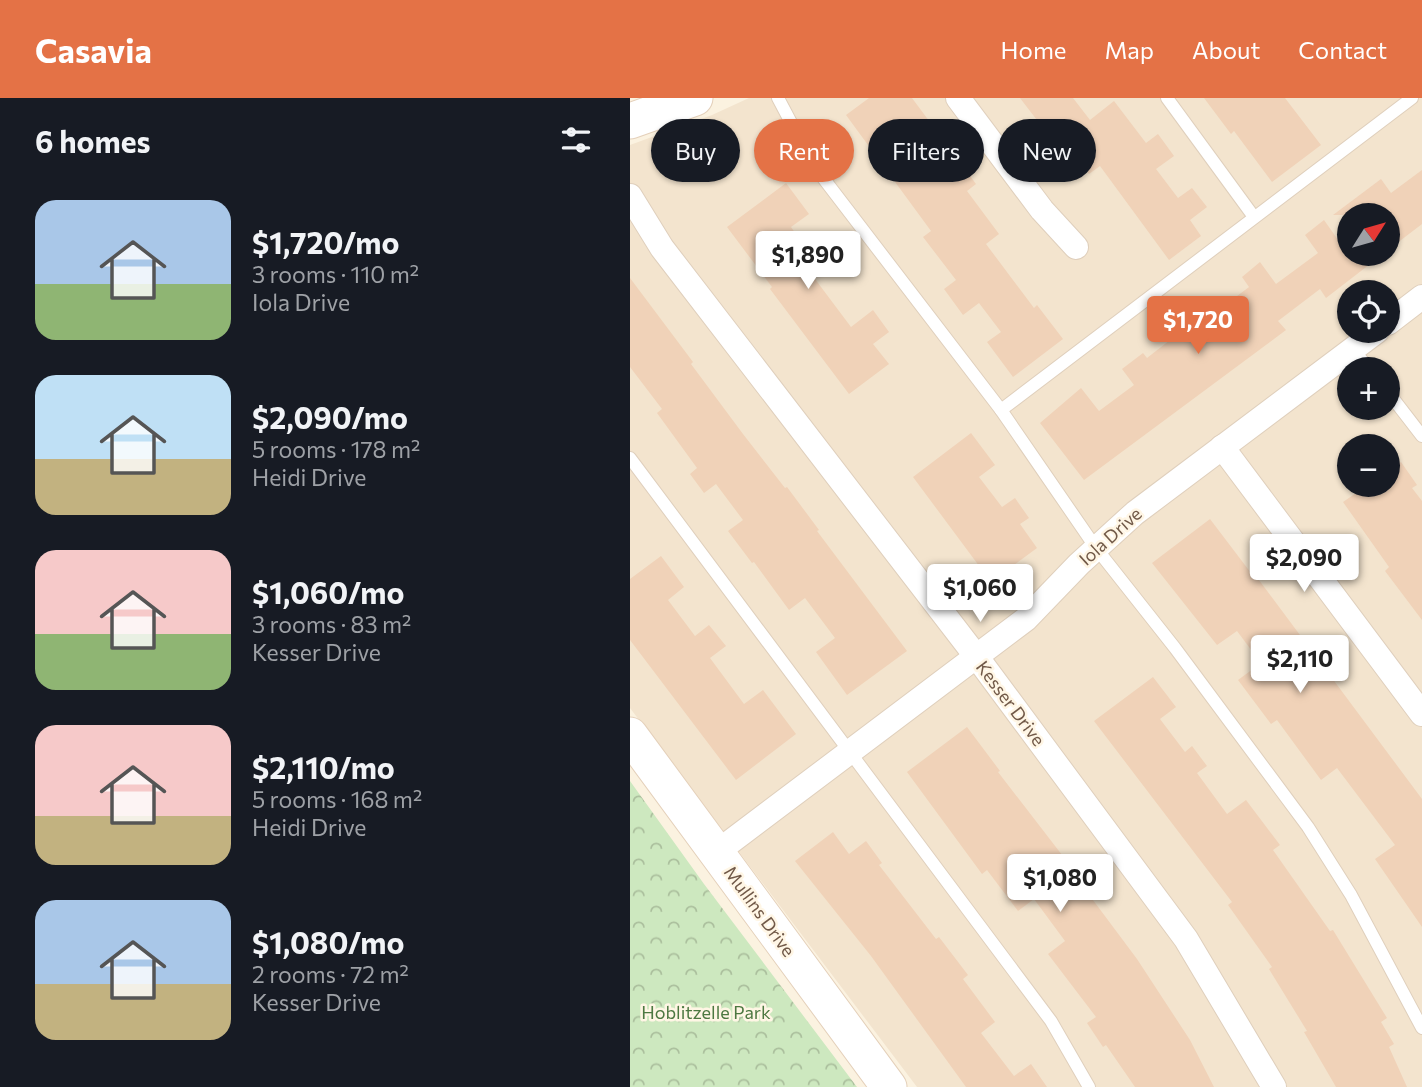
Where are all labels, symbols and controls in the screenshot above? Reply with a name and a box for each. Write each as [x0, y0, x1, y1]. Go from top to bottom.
text: Casavia [35, 29, 152, 70]
text: Home [1001, 35, 1067, 64]
text: Map [1105, 35, 1154, 64]
text: About [1192, 35, 1260, 64]
text: Contact [1298, 35, 1387, 64]
chip: Buy [651, 119, 740, 182]
chip: Rent [754, 119, 854, 182]
chip: Filters [868, 119, 984, 182]
chip: New [998, 119, 1096, 182]
icon: filters [557, 121, 595, 159]
text: 6 homes [35, 122, 150, 159]
north arrow [1337, 203, 1400, 266]
map controls [1337, 203, 1400, 497]
text: $1,720/mo [252, 223, 399, 260]
icon: home [91, 228, 175, 312]
pin: $1,890 [751, 232, 865, 291]
text: $1,890 [772, 240, 844, 268]
text: 3 rooms · 110 m² [252, 260, 419, 288]
button: locate [1337, 280, 1400, 343]
text: Iola Drive [252, 288, 350, 316]
pin: $1,720 [1141, 296, 1255, 356]
text: $1,720 [1163, 305, 1233, 333]
button: + [1337, 357, 1400, 420]
text: $2,090/mo [252, 398, 408, 435]
icon: home [91, 403, 175, 487]
button: − [1337, 434, 1400, 497]
text: 5 rooms · 178 m² [252, 435, 420, 463]
text: Heidi Drive [252, 463, 366, 491]
street label: Iola Drive [1074, 502, 1146, 570]
pin: $2,090 [1247, 534, 1361, 594]
text: $2,090 [1266, 543, 1342, 571]
pin: $1,060 [923, 564, 1037, 624]
text: $1,060/mo [252, 573, 404, 610]
text: $1,060 [943, 573, 1017, 601]
icon: home [91, 578, 175, 662]
text: 3 rooms · 83 m² [252, 610, 411, 638]
pin: $2,110 [1243, 636, 1357, 695]
text: Kesser Drive [252, 638, 381, 666]
text: $2,110 [1267, 644, 1333, 672]
street label: Kesser Drive [972, 656, 1050, 750]
text: $2,110/mo [252, 748, 395, 785]
icon: home [91, 753, 175, 837]
text: 5 rooms · 168 m² [252, 785, 422, 813]
text: Heidi Drive [252, 813, 366, 841]
pin: $1,080 [1003, 854, 1117, 914]
street label: Mullins Drive [720, 861, 800, 961]
text: $1,080 [1023, 863, 1097, 891]
text: $1,080/mo [252, 923, 404, 960]
icon: home [91, 928, 175, 1012]
text: 2 rooms · 72 m² [252, 960, 409, 988]
text: Kesser Drive [252, 988, 381, 1016]
park label: Hoblitzelle Park [641, 1001, 771, 1023]

